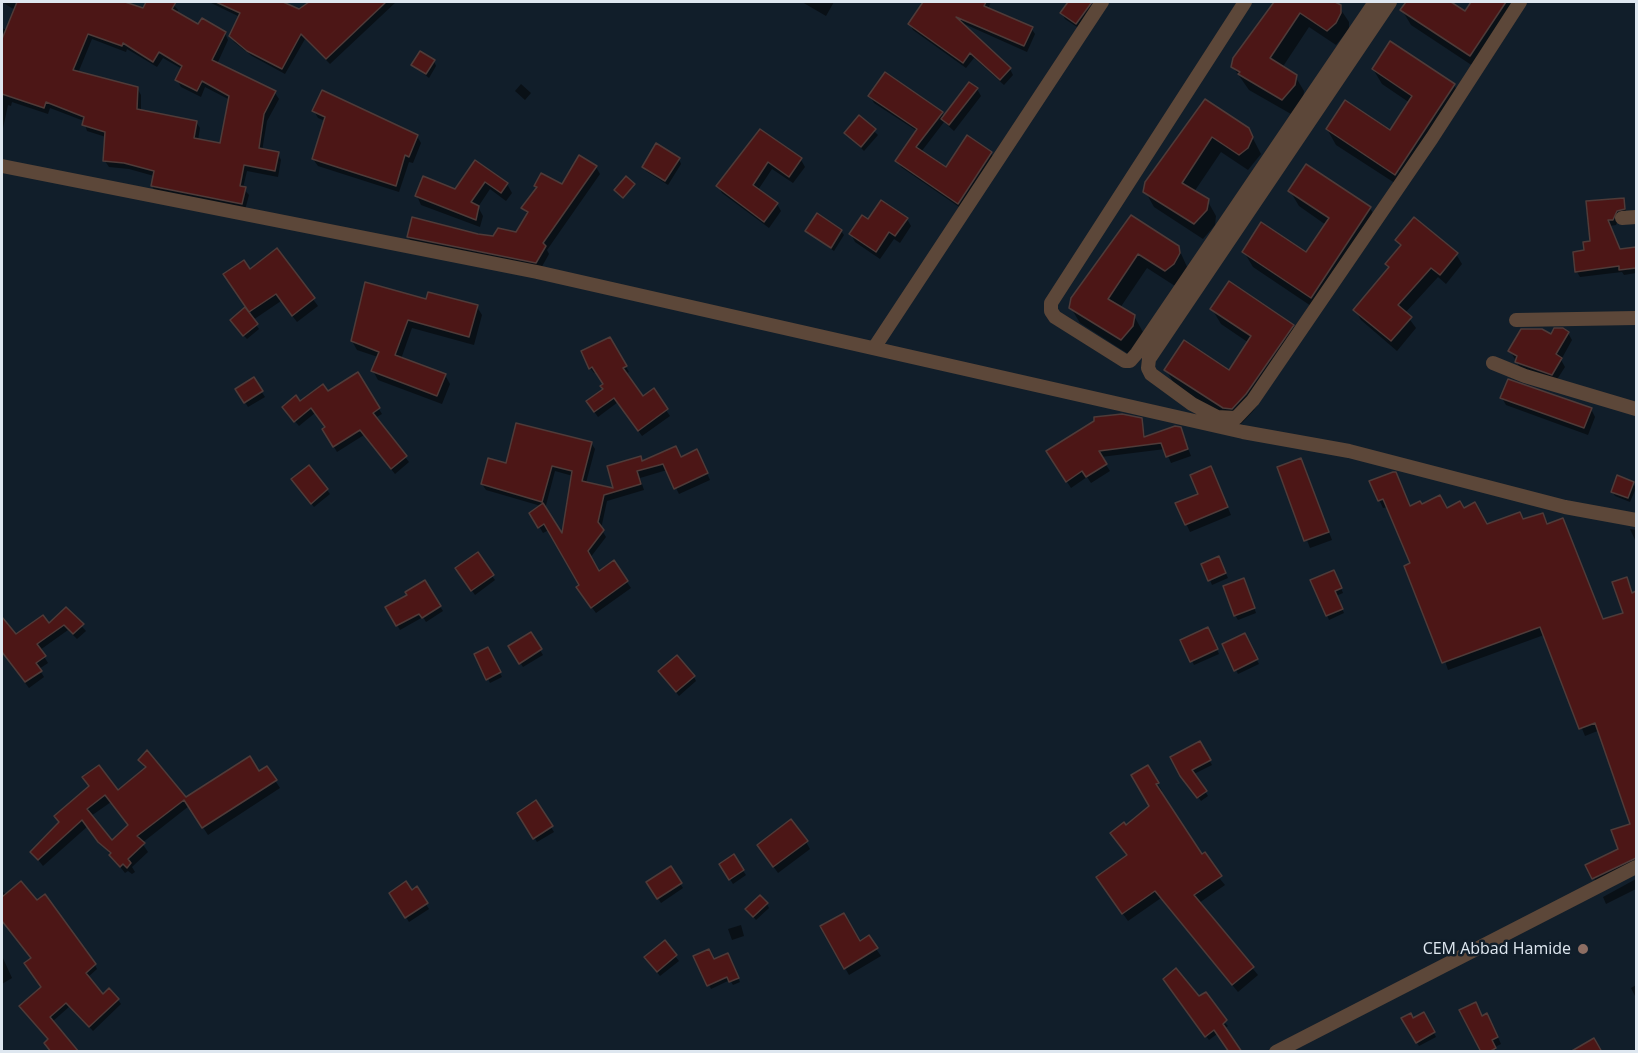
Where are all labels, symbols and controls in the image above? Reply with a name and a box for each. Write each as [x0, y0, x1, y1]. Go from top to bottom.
place label: CEM Abbad Hamide [1423, 939, 1571, 959]
marker: CEM Abbad Hamide [1576, 942, 1590, 956]

